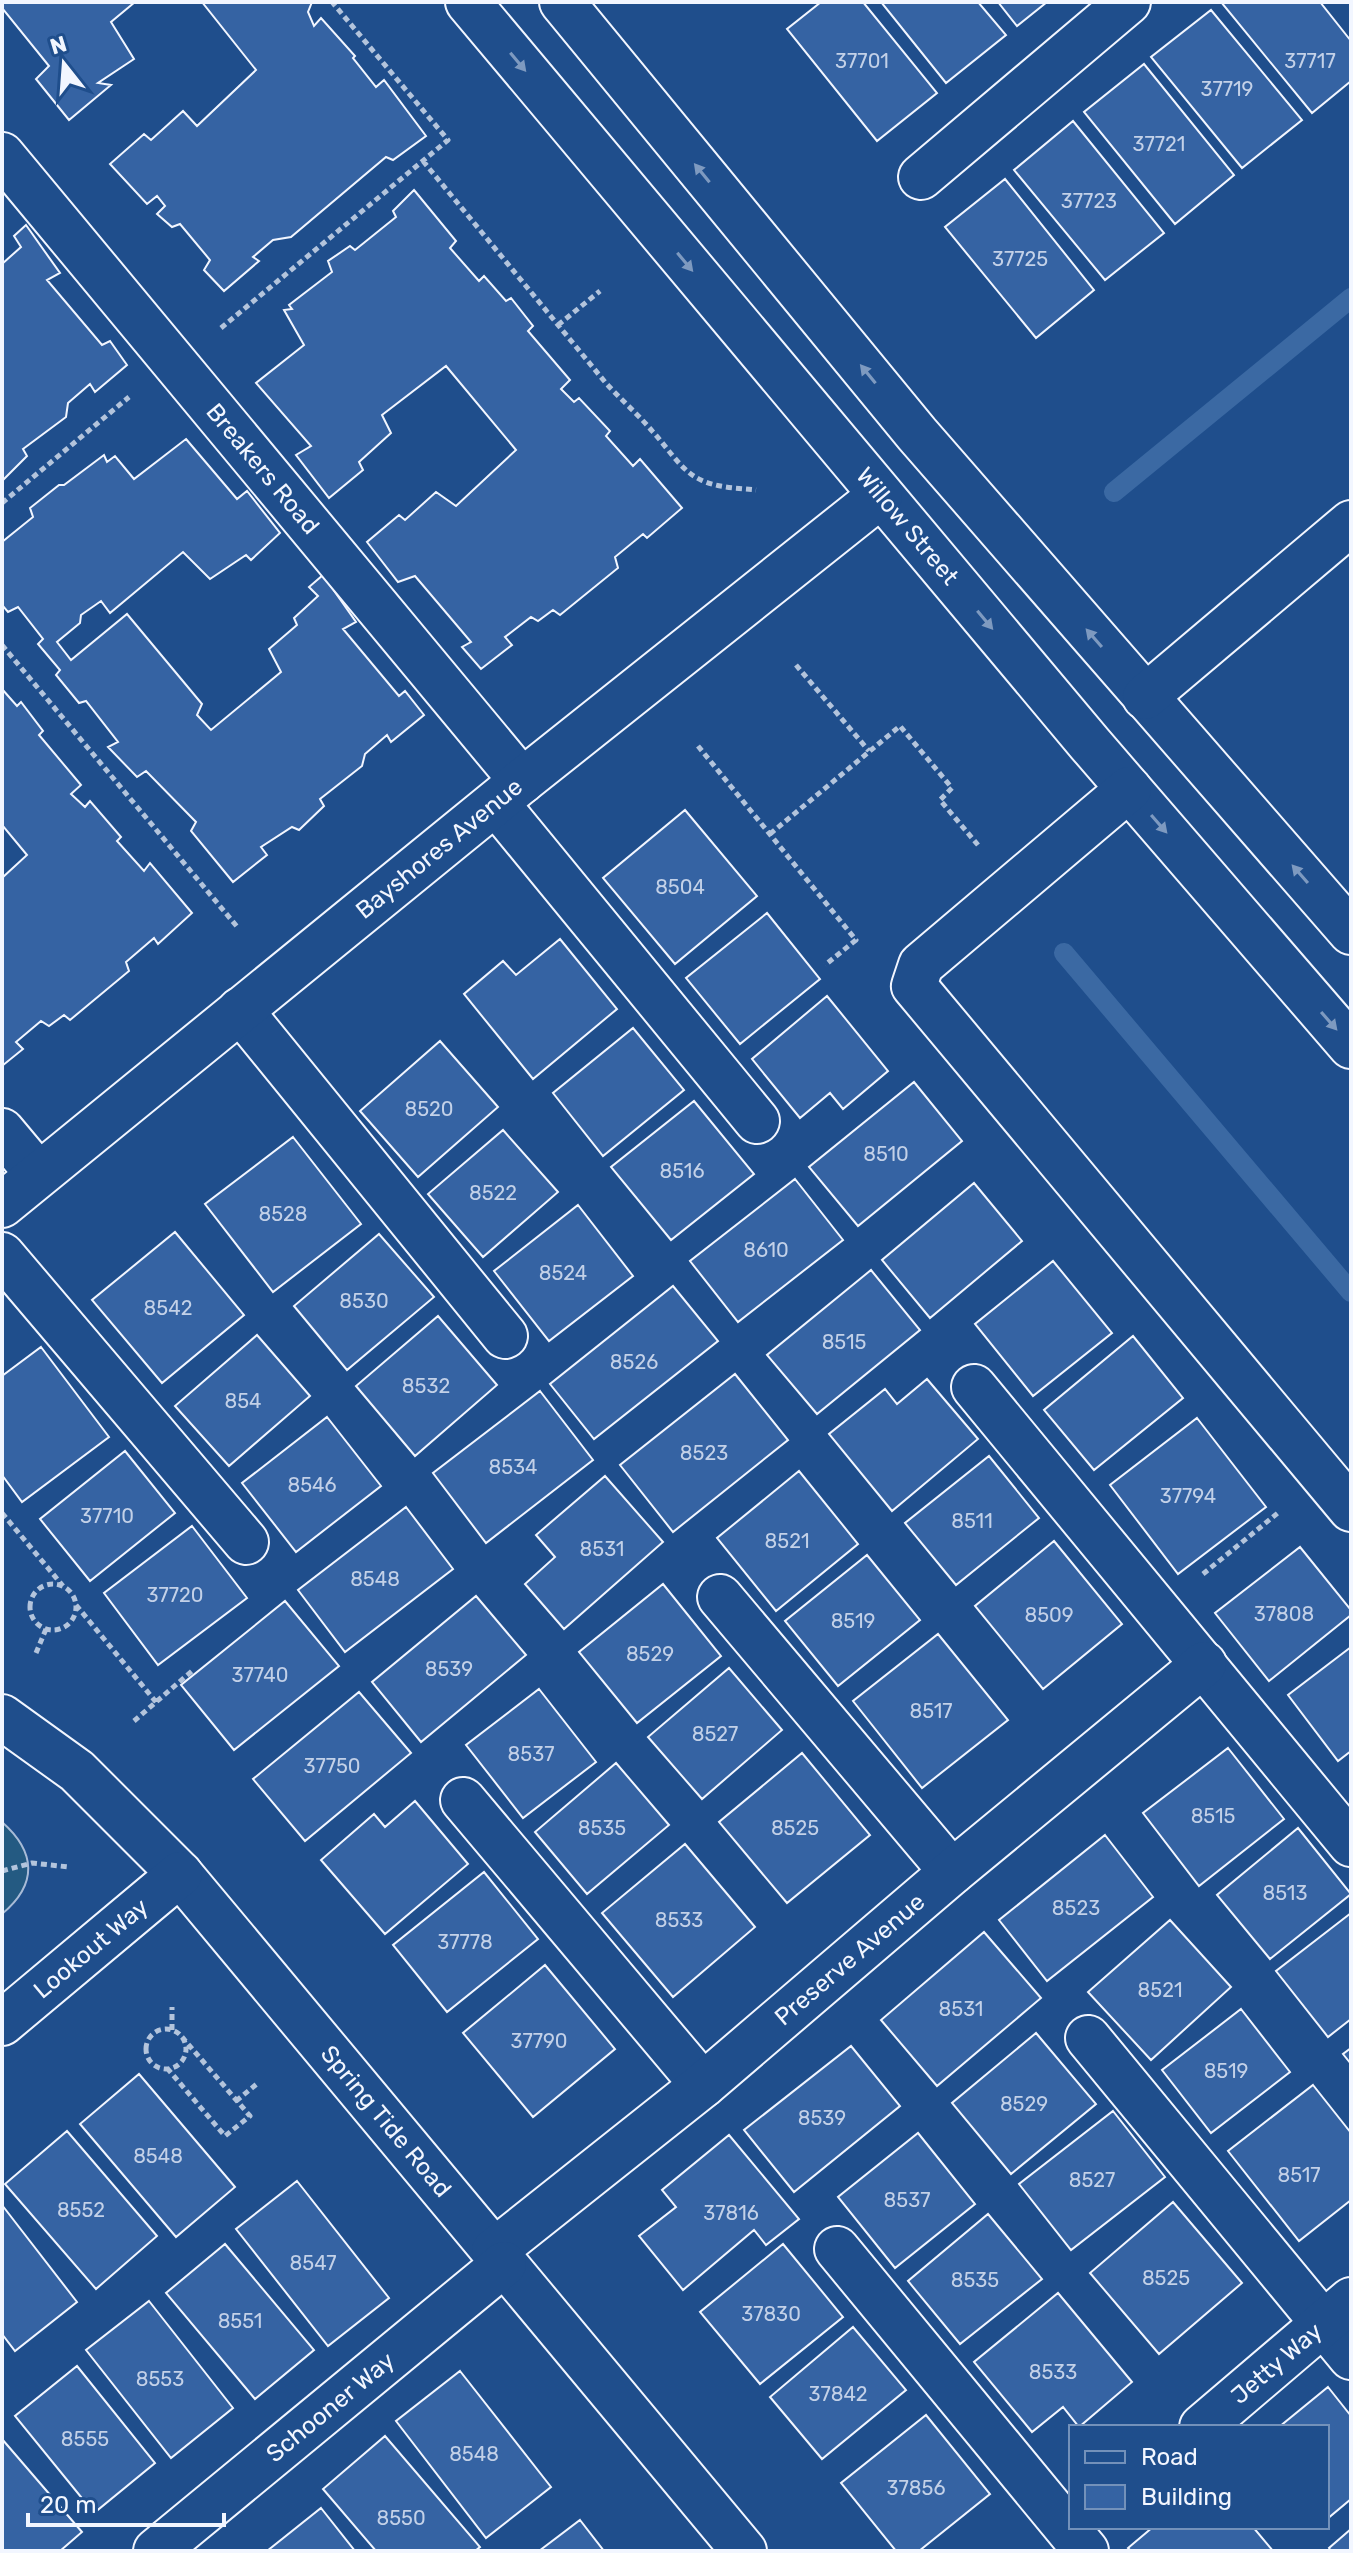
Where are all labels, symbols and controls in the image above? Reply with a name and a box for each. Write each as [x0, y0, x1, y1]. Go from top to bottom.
north arrow [24, 24, 104, 104]
text: N [47, 30, 70, 61]
house number: 37701 [835, 49, 889, 73]
house number: 37717 [1284, 49, 1336, 73]
one-way arrow [509, 52, 526, 72]
house number: 37719 [1201, 77, 1253, 101]
house number: 37721 [1133, 132, 1185, 156]
one-way arrow [694, 163, 711, 183]
house number: 37723 [1061, 189, 1117, 213]
house number: 37725 [992, 247, 1048, 271]
one-way arrow [676, 251, 693, 271]
one-way arrow [860, 364, 877, 384]
street label: Breakers Road [200, 398, 325, 540]
street label: Willow Street [850, 462, 964, 590]
one-way arrow [976, 610, 993, 630]
one-way arrow [1085, 628, 1103, 647]
street label: Bayshores Avenue [350, 772, 528, 925]
one-way arrow [1150, 814, 1167, 834]
one-way arrow [1291, 864, 1309, 883]
house number: 8504 [655, 875, 705, 899]
one-way arrow [1320, 1010, 1337, 1030]
house number: 8520 [404, 1097, 454, 1121]
house number: 8510 [863, 1142, 909, 1166]
house number: 8516 [660, 1159, 704, 1183]
house number: 8522 [469, 1181, 517, 1205]
house number: 8528 [258, 1202, 308, 1226]
house number: 8610 [743, 1238, 789, 1262]
house number: 8524 [539, 1261, 587, 1285]
house number: 8530 [339, 1289, 389, 1313]
house number: 8542 [144, 1296, 192, 1320]
house number: 8515 [822, 1330, 866, 1354]
house number: 8526 [610, 1350, 658, 1374]
house number: 8532 [402, 1374, 450, 1398]
house number: 854 [224, 1389, 262, 1413]
house number: 8523 [680, 1441, 728, 1465]
house number: 8534 [488, 1455, 538, 1479]
house number: 8546 [287, 1473, 337, 1497]
house number: 37794 [1160, 1484, 1216, 1508]
house number: 37710 [80, 1504, 134, 1528]
house number: 8511 [951, 1509, 993, 1533]
house number: 8521 [765, 1529, 809, 1553]
house number: 8531 [580, 1537, 624, 1561]
house number: 8548 [350, 1567, 400, 1591]
house number: 37720 [147, 1583, 203, 1607]
house number: 37808 [1254, 1602, 1314, 1626]
house number: 8509 [1024, 1603, 1074, 1627]
house number: 8519 [831, 1609, 875, 1633]
house number: 8529 [626, 1642, 674, 1666]
house number: 8539 [425, 1657, 473, 1681]
house number: 37740 [232, 1663, 288, 1687]
house number: 8517 [909, 1699, 953, 1723]
house number: 8527 [692, 1722, 738, 1746]
house number: 8537 [508, 1742, 554, 1766]
house number: 37750 [303, 1754, 361, 1778]
house number: 8515 [1191, 1804, 1235, 1828]
house number: 8535 [578, 1816, 626, 1840]
house number: 8525 [771, 1816, 819, 1840]
house number: 8513 [1263, 1881, 1307, 1905]
street label: Preserve Avenue [769, 1888, 930, 2031]
street label: Lookout Way [28, 1893, 154, 2004]
house number: 8523 [1052, 1896, 1100, 1920]
house number: 8533 [655, 1908, 703, 1932]
house number: 37778 [437, 1930, 493, 1954]
house number: 8521 [1138, 1978, 1182, 2002]
house number: 8531 [939, 1997, 983, 2021]
house number: 37790 [510, 2029, 568, 2053]
street label: Spring Tide Road [315, 2040, 457, 2203]
house number: 8519 [1204, 2059, 1248, 2083]
house number: 8529 [1000, 2092, 1048, 2116]
house number: 8539 [798, 2106, 846, 2130]
house number: 8548 [133, 2144, 183, 2168]
house number: 8517 [1277, 2163, 1321, 2187]
house number: 8527 [1069, 2168, 1115, 2192]
house number: 8537 [884, 2188, 930, 2212]
house number: 8552 [57, 2198, 105, 2222]
house number: 37816 [703, 2201, 759, 2225]
house number: 8547 [290, 2251, 336, 2275]
house number: 8525 [1142, 2266, 1190, 2290]
house number: 8535 [951, 2268, 999, 2292]
house number: 37830 [741, 2302, 801, 2326]
house number: 8551 [218, 2309, 262, 2333]
street label: Jetty Way [1225, 2317, 1328, 2410]
street label: Schooner Way [261, 2346, 400, 2468]
house number: 8533 [1029, 2360, 1077, 2384]
house number: 8553 [136, 2367, 184, 2391]
house number: 37842 [808, 2382, 868, 2406]
legend [1069, 2425, 1329, 2529]
house number: 8555 [61, 2427, 109, 2451]
house number: 8548 [449, 2442, 499, 2466]
text: Road [1141, 2443, 1198, 2471]
house number: 37856 [887, 2476, 945, 2500]
scale bar [28, 2477, 224, 2527]
text: Building [1141, 2483, 1232, 2511]
text: 20 m [40, 2491, 97, 2519]
house number: 8550 [376, 2506, 426, 2530]

